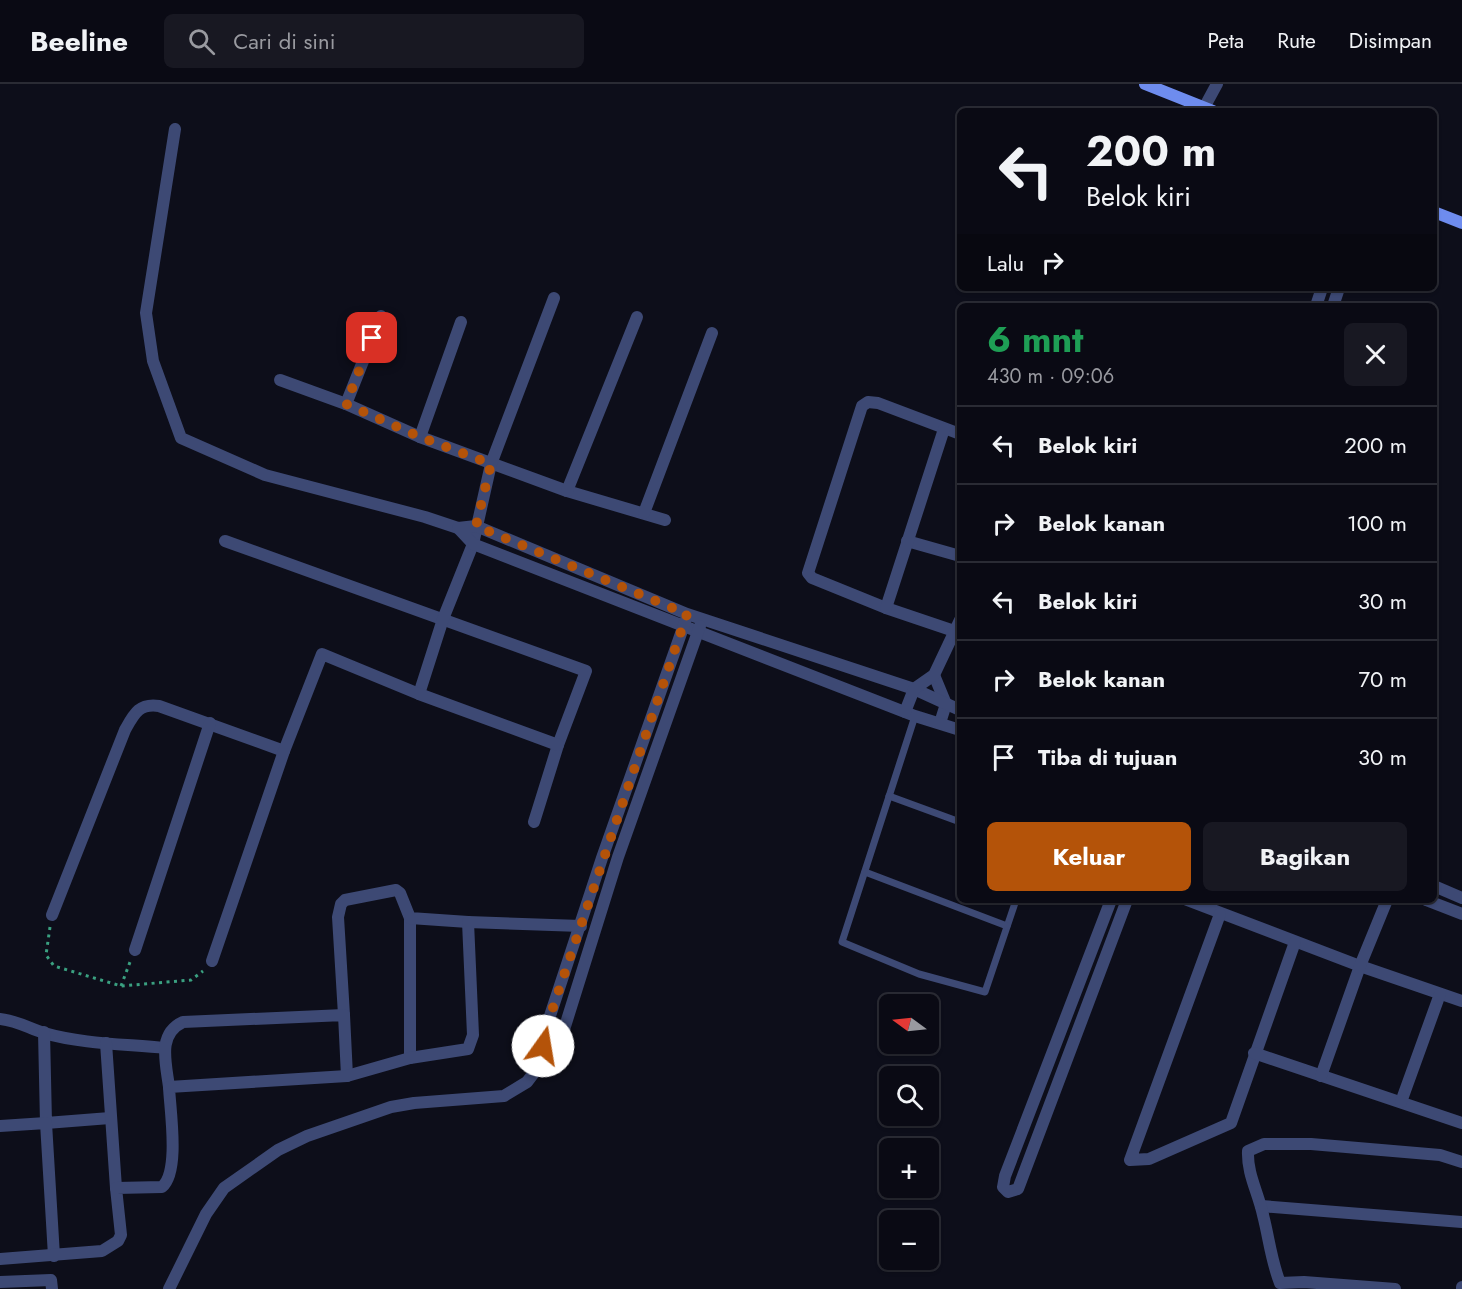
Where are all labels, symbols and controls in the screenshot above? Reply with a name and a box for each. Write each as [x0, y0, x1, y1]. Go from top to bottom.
search box [164, 14, 584, 68]
text: Beeline [30, 21, 128, 62]
icon: search [185, 25, 218, 58]
text: Cari di sini [233, 25, 335, 57]
text: Peta [1207, 26, 1244, 56]
text: Rute [1277, 26, 1316, 56]
text: Disimpan [1349, 26, 1432, 56]
text: 200 m [1086, 121, 1216, 182]
icon: left [987, 132, 1065, 210]
text: Belok kiri [1086, 177, 1191, 216]
icon: right [1036, 246, 1069, 279]
text: Lalu [987, 247, 1024, 279]
pin [346, 312, 397, 363]
text: 6 mnt [987, 313, 1084, 365]
icon: arrive [355, 321, 388, 354]
button: close [1344, 323, 1407, 386]
text: 430 m · 09:06 [987, 362, 1114, 391]
icon: left [987, 429, 1020, 462]
text: Belok kiri [1038, 429, 1137, 461]
text: 200 m [1344, 429, 1407, 461]
icon: right [987, 507, 1020, 540]
text: Belok kanan [1038, 507, 1165, 539]
text: 100 m [1347, 507, 1407, 539]
icon: left [987, 585, 1020, 618]
text: Belok kiri [1038, 585, 1137, 617]
text: 30 m [1358, 585, 1407, 617]
icon: right [987, 663, 1020, 696]
text: Belok kanan [1038, 663, 1165, 695]
text: 70 m [1358, 663, 1407, 695]
icon: arrive [987, 741, 1020, 774]
text: Tiba di tujuan [1038, 741, 1177, 773]
text: 30 m [1358, 741, 1407, 773]
button: Keluar [987, 822, 1191, 891]
button: Bagikan [1203, 822, 1407, 891]
north arrow [879, 994, 939, 1054]
map controls [879, 994, 939, 1270]
position arrow [511, 1014, 575, 1078]
button: search [879, 1066, 939, 1126]
button: + [879, 1138, 939, 1198]
button: − [879, 1210, 939, 1270]

